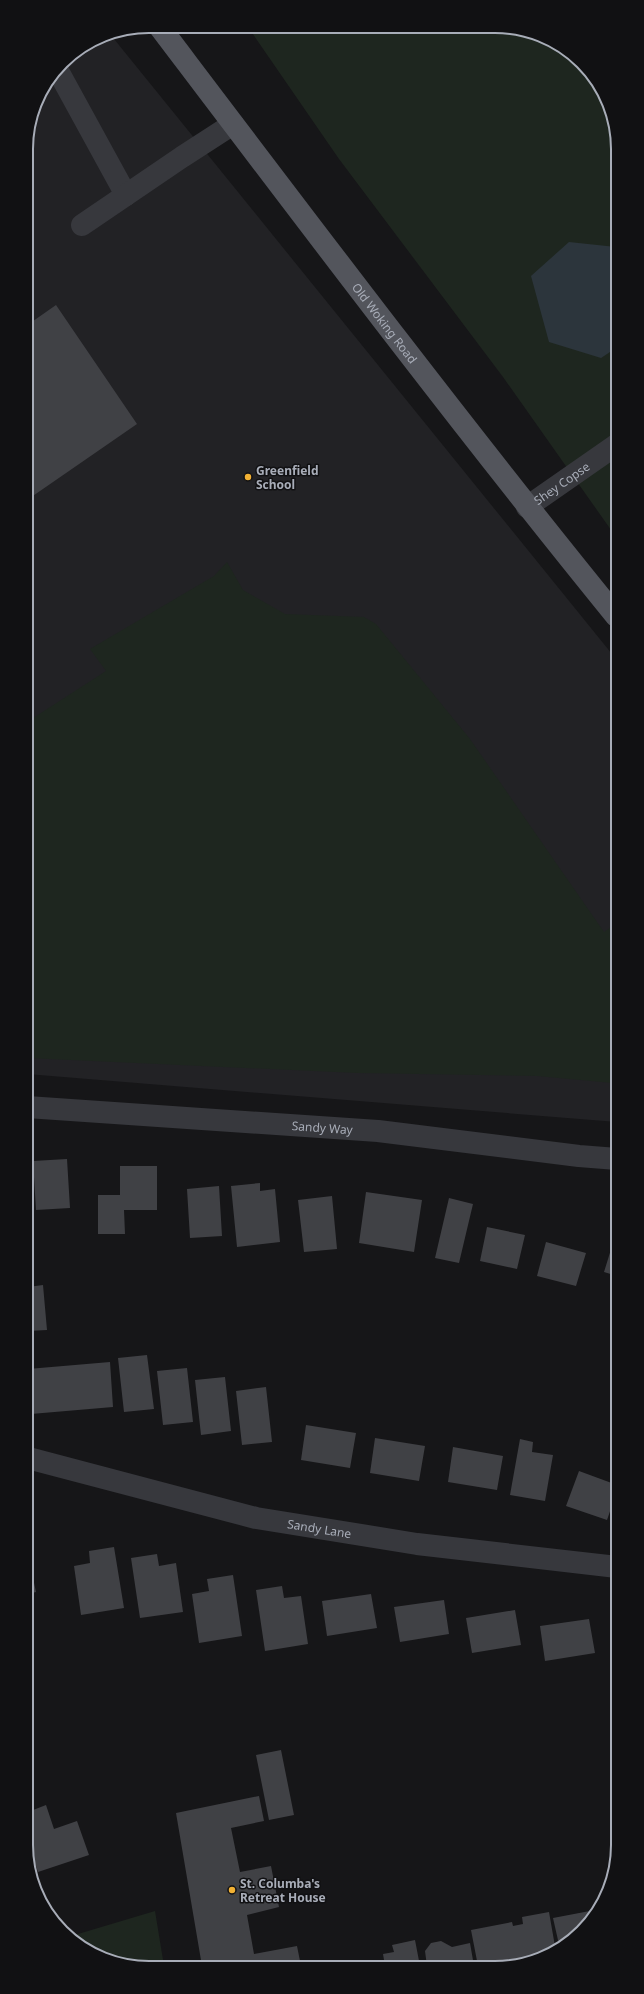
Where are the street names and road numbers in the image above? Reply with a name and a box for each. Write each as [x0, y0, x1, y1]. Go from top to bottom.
street label: Old Woking Road [348, 279, 421, 367]
street label: Shey Copse [530, 457, 593, 508]
street label: Sandy Way [291, 1117, 354, 1138]
street label: Sandy Lane [286, 1515, 353, 1542]

